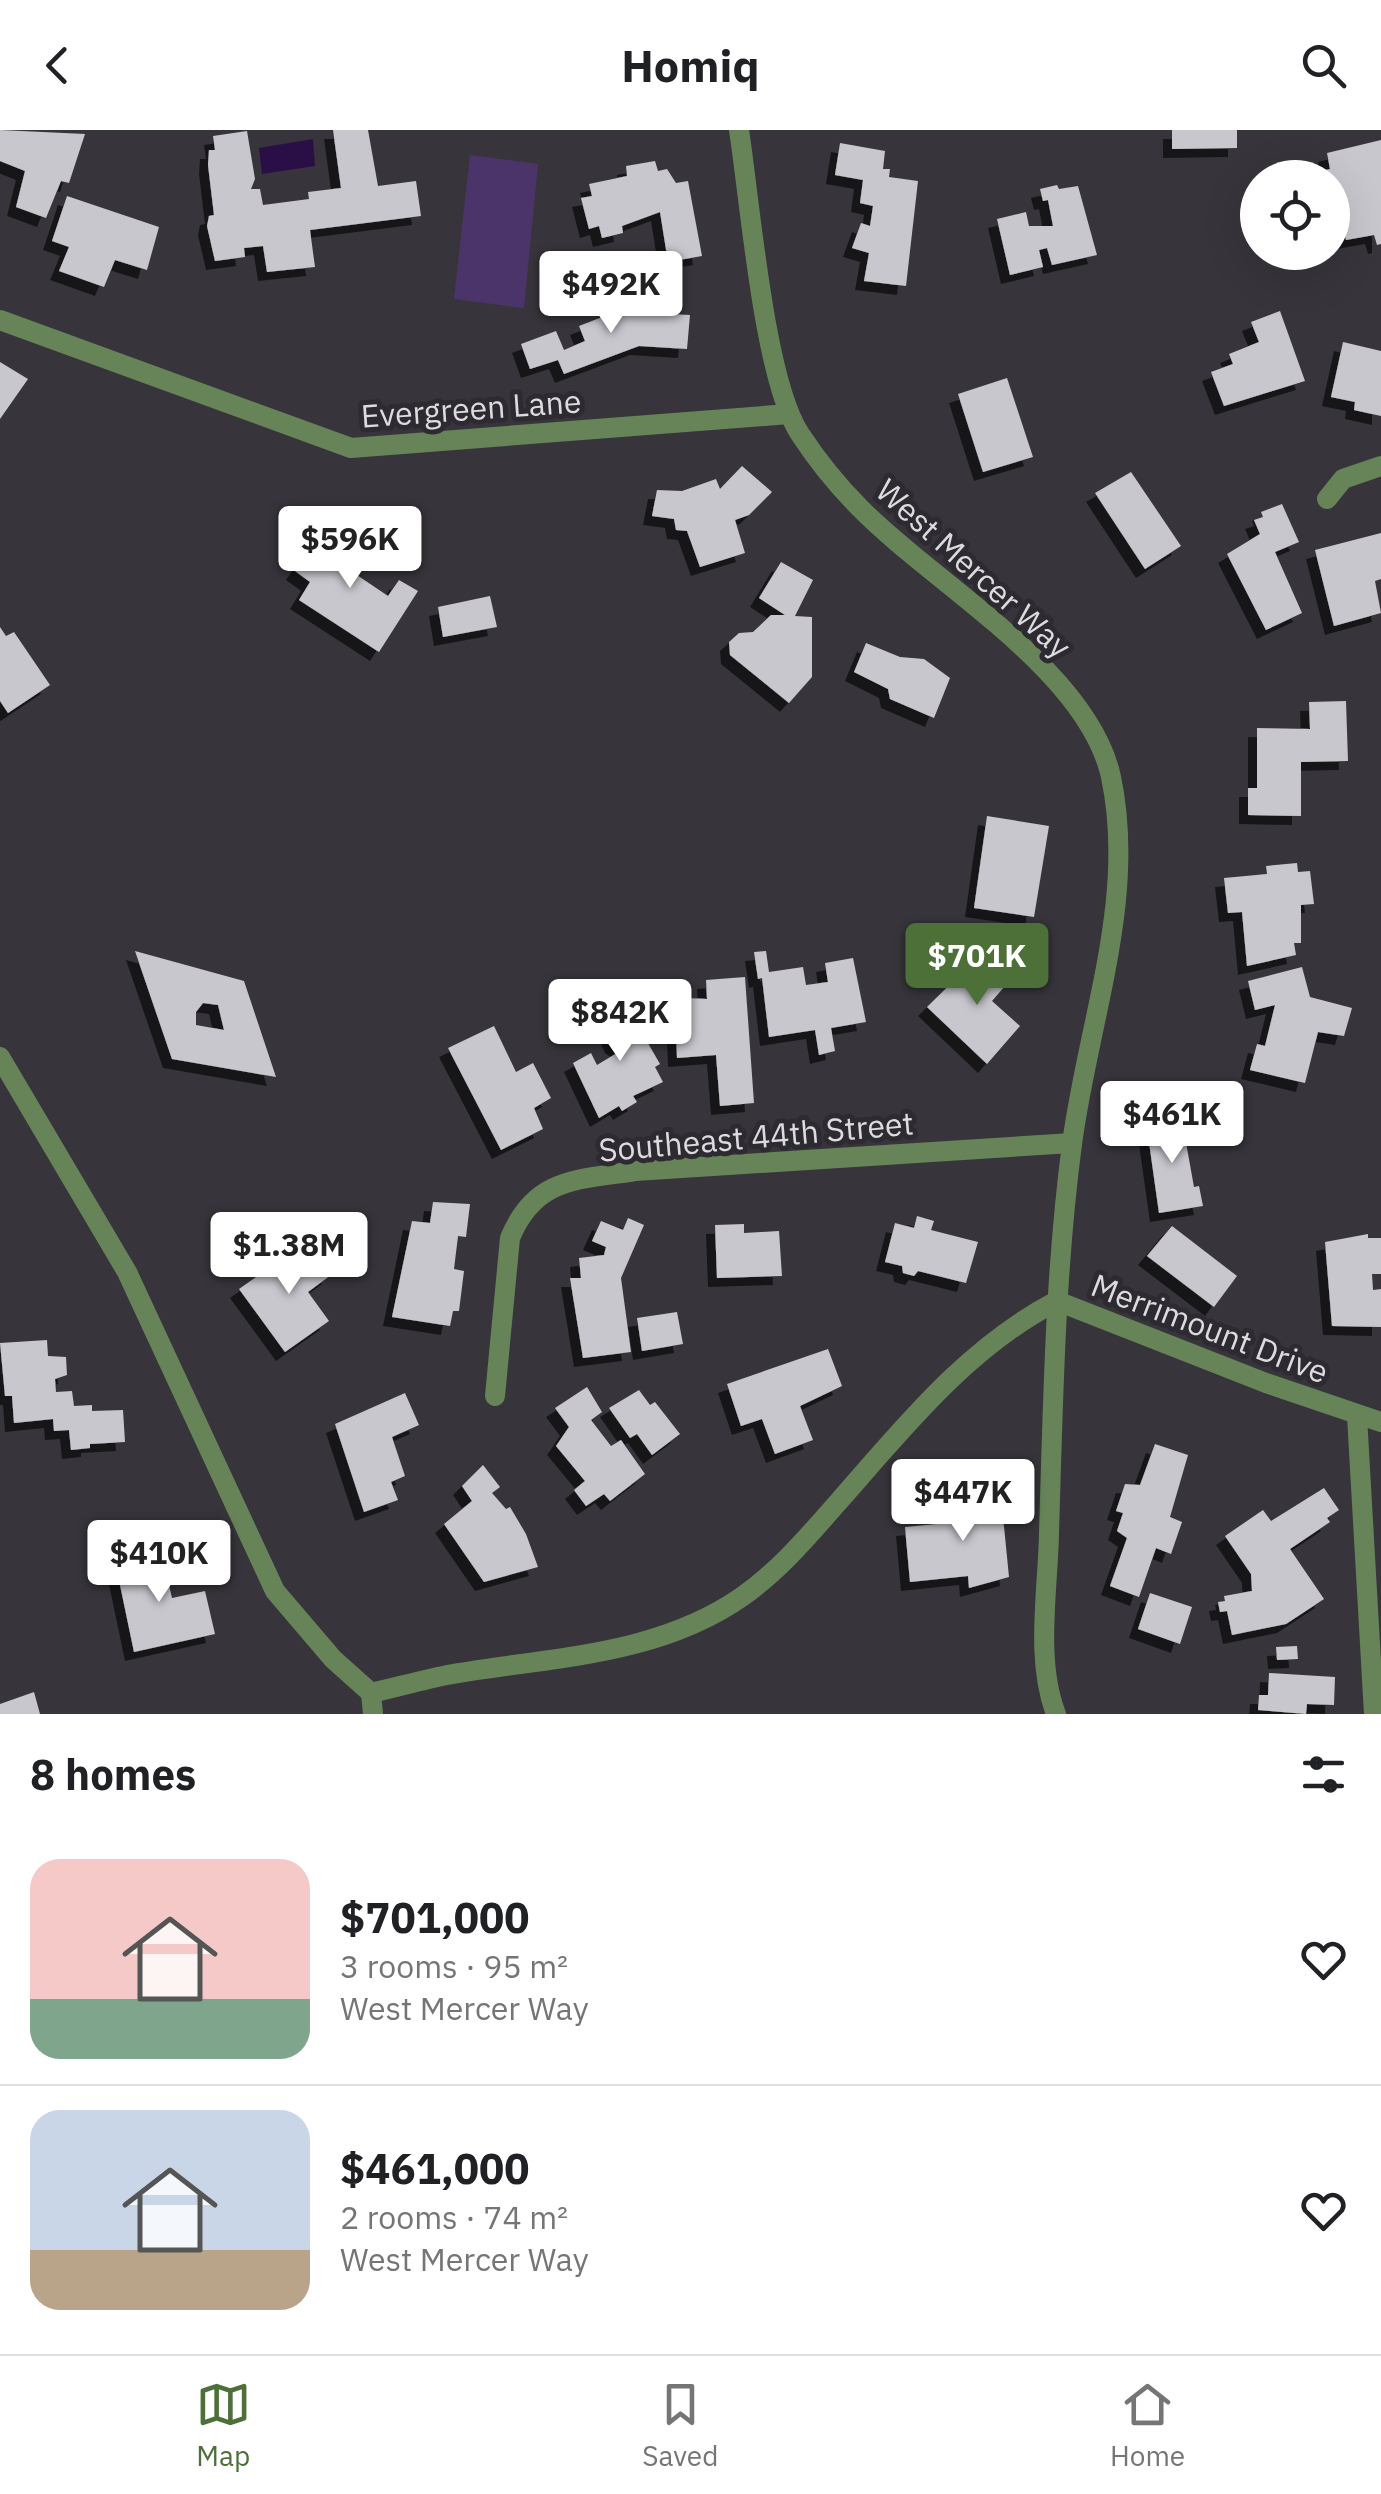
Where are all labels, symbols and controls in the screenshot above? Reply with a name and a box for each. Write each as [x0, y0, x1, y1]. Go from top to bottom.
text: Homiq [621, 36, 760, 94]
icon: back [30, 38, 85, 93]
icon: search [1296, 38, 1351, 93]
map controls [1240, 160, 1350, 270]
button: locate [1240, 160, 1350, 270]
pin: $492K [541, 251, 681, 336]
text: $492K [561, 262, 661, 304]
street label: Evergreen Lane [359, 379, 583, 437]
street label: West Mercer Way [868, 469, 1080, 667]
pin: $596K [280, 506, 420, 591]
text: $596K [300, 517, 400, 559]
pin: $701K [907, 923, 1047, 1008]
text: $701K [927, 934, 1027, 976]
pin: $842K [550, 979, 690, 1064]
text: $842K [570, 990, 670, 1032]
pin: $461K [1102, 1081, 1242, 1166]
text: $461K [1122, 1092, 1222, 1134]
street label: Southeast 44th Street [597, 1101, 915, 1171]
pin: $1.38M [208, 1212, 370, 1297]
text: $1.38M [233, 1223, 345, 1265]
street label: Merrimount Drive [1086, 1264, 1334, 1392]
pin: $447K [893, 1459, 1033, 1544]
text: $447K [913, 1470, 1013, 1512]
pin: $410K [89, 1520, 229, 1605]
text: $410K [109, 1531, 209, 1573]
text: 8 homes [30, 1747, 196, 1802]
icon: filters [1296, 1747, 1351, 1802]
text: $701,000 [340, 1890, 529, 1945]
icon: home [110, 1899, 230, 2019]
icon: heart [1296, 1932, 1351, 1987]
text: 3 rooms · 95 m² [340, 1945, 568, 1987]
text: West Mercer Way [340, 1987, 589, 2029]
text: $461,000 [340, 2141, 529, 2196]
icon: home [110, 2150, 230, 2270]
icon: heart [1296, 2183, 1351, 2238]
text: 2 rooms · 74 m² [340, 2196, 568, 2238]
text: West Mercer Way [340, 2238, 589, 2280]
tab: Map [196, 2377, 251, 2474]
tab: Saved [642, 2377, 718, 2474]
tab: Home [1110, 2377, 1185, 2474]

